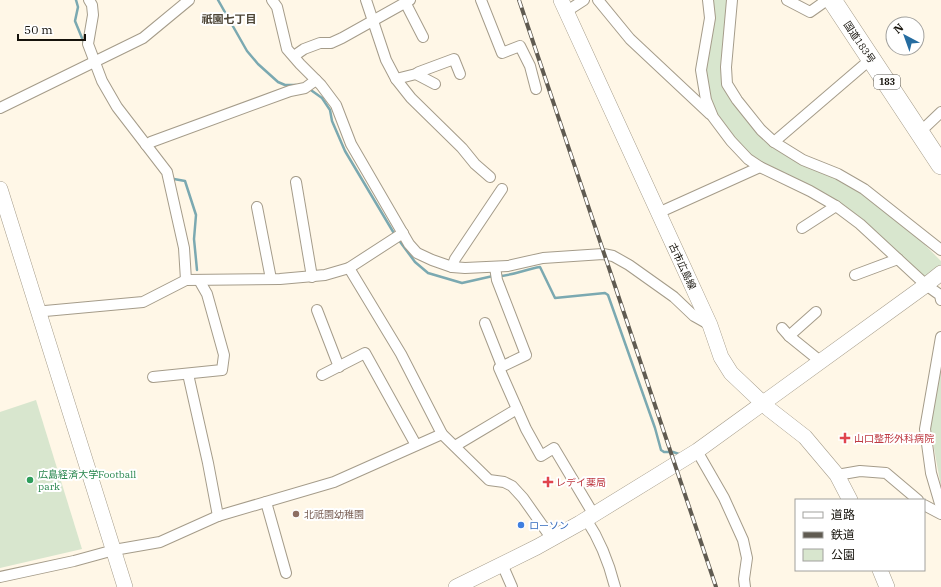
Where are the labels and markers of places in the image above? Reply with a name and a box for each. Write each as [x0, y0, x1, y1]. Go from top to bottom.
marker: 山口整形外科病院 [839, 432, 851, 444]
place label: 山口整形外科病院 [854, 432, 934, 445]
place label: 広島経済大学Football park [38, 468, 136, 493]
marker: 広島経済大学Football park [25, 475, 35, 485]
place label: レデイ薬局 [556, 476, 606, 489]
marker: レデイ薬局 [543, 477, 553, 487]
place label: 北祇園幼稚園 [304, 508, 364, 521]
marker: 北祇園幼稚園 [291, 509, 301, 519]
place label: ローソン [529, 519, 569, 532]
marker: ローソン [516, 520, 526, 530]

